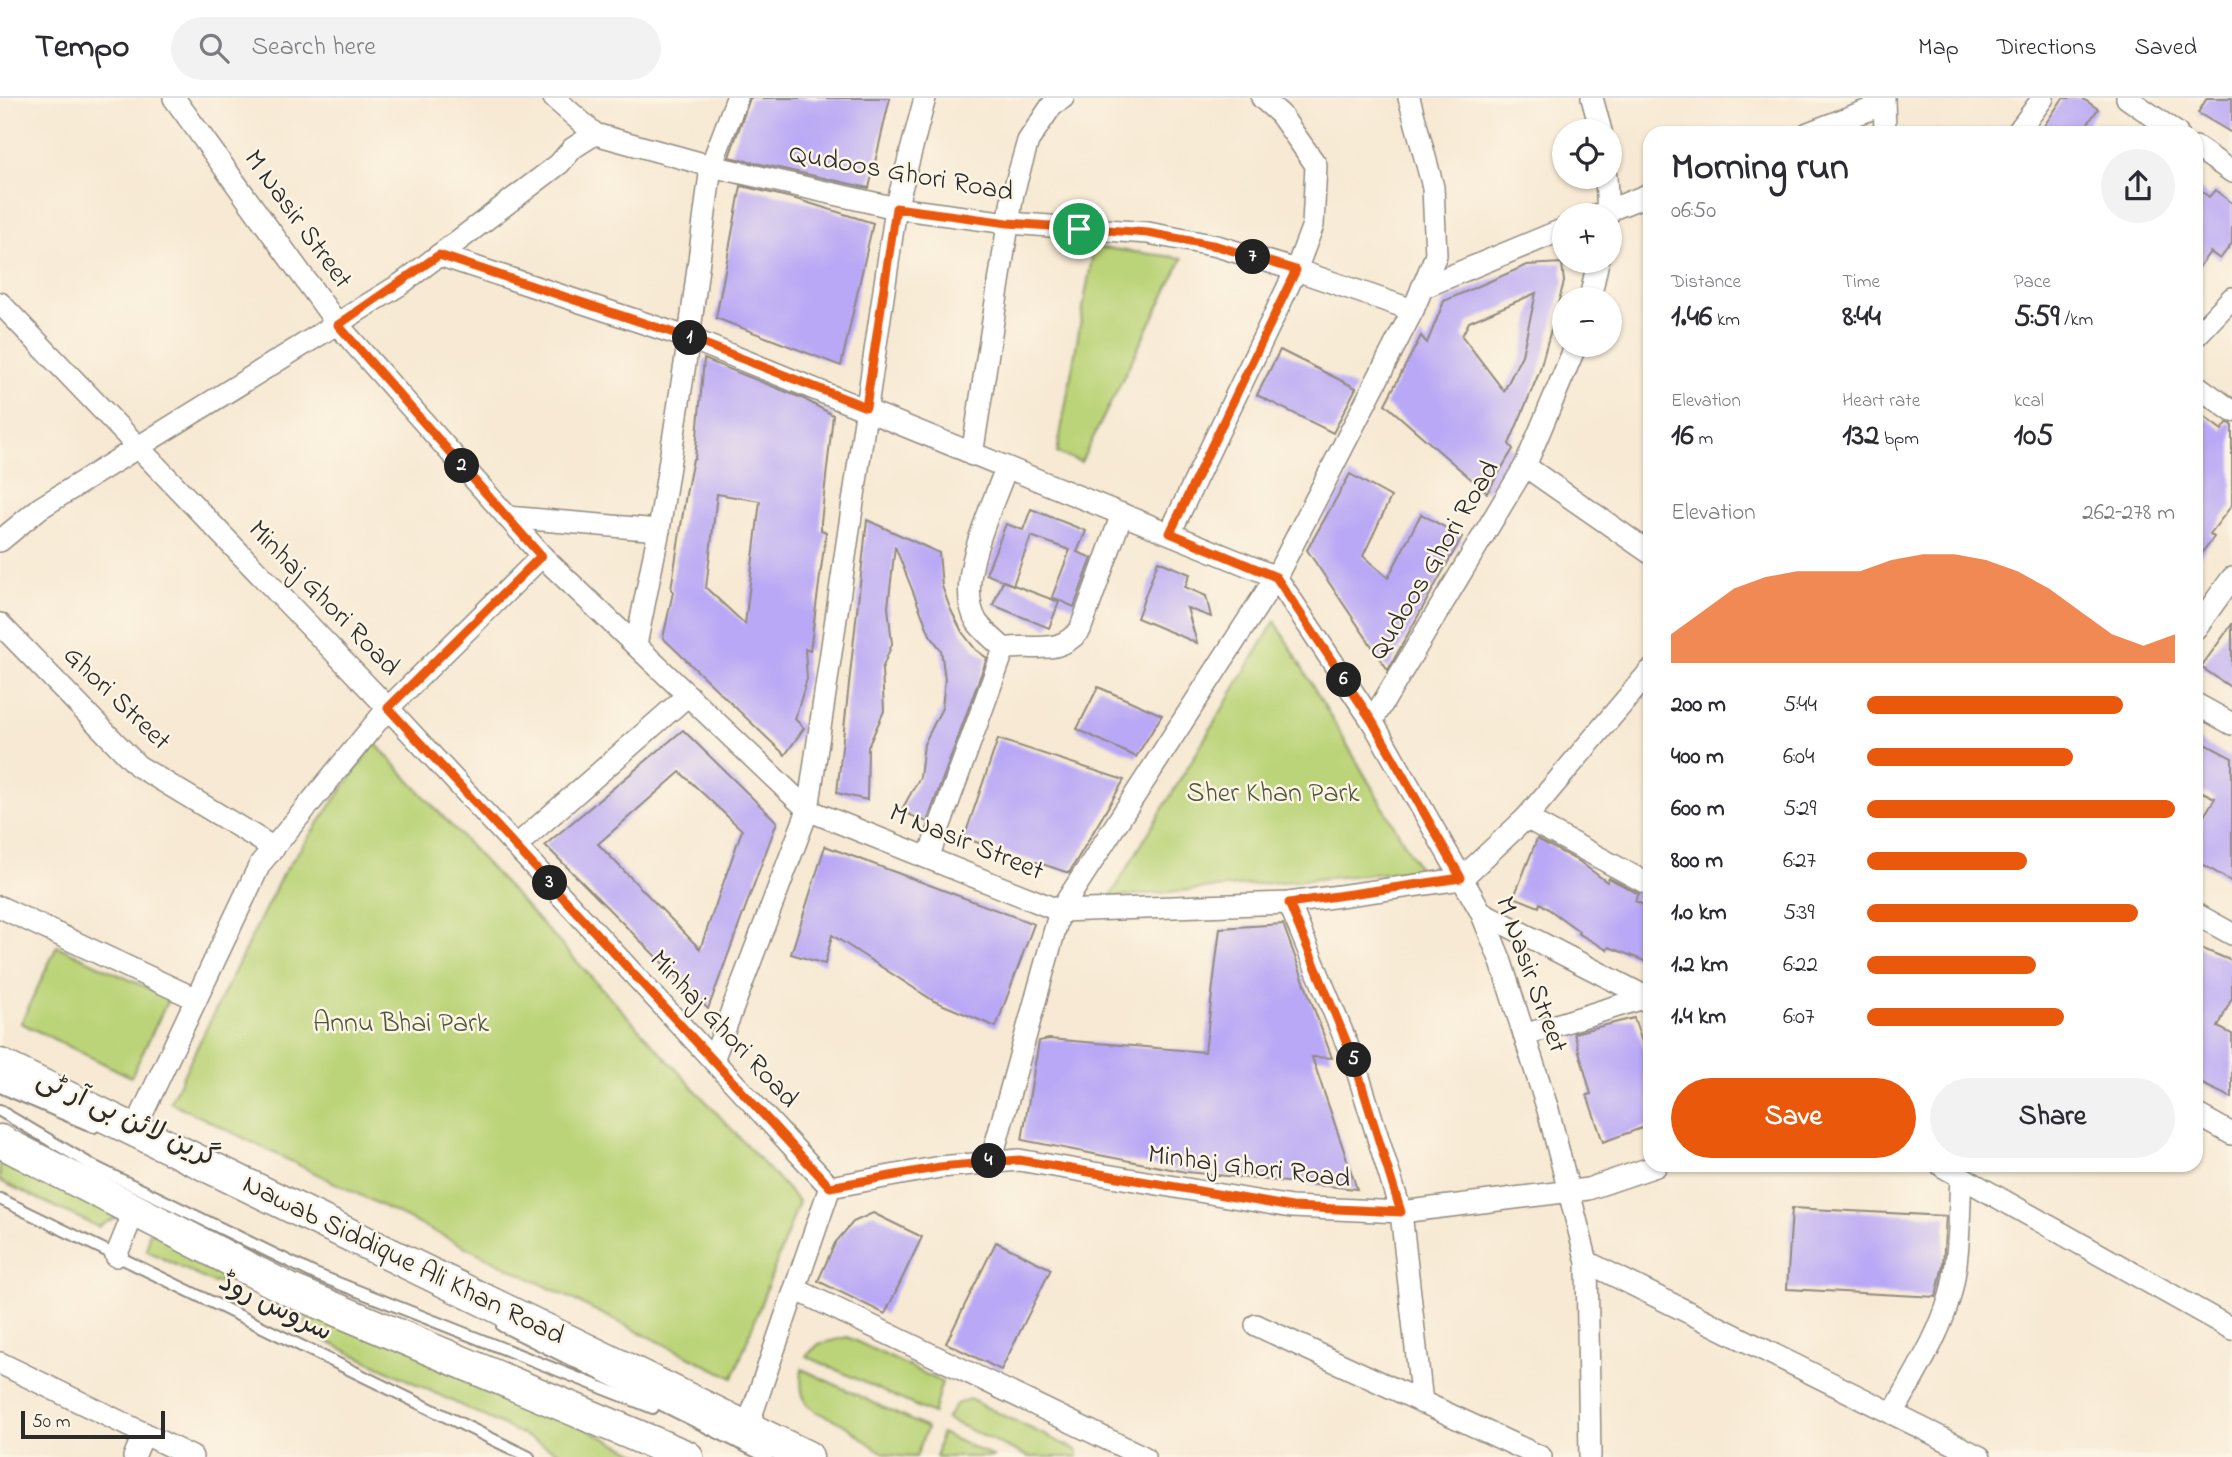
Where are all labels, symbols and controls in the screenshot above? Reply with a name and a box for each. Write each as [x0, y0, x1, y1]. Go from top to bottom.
search box [171, 17, 661, 80]
text: Tempo [35, 24, 129, 72]
icon: search [195, 29, 233, 67]
text: Search here [251, 29, 376, 67]
text: Map [1918, 31, 1959, 66]
text: Directions [1997, 31, 2096, 66]
text: Saved [2134, 31, 2197, 66]
map controls [1552, 119, 1622, 357]
button: locate [1552, 119, 1622, 189]
street label: Qudoos Ghori Road [786, 134, 1017, 214]
text: Morning run [1671, 141, 1849, 197]
street label: M Nasir Street [232, 142, 362, 298]
button: share [2101, 149, 2175, 223]
text: 06:50 [1671, 195, 1716, 228]
pin [1049, 199, 1109, 259]
button: + [1552, 203, 1622, 273]
icon: arrive [1060, 210, 1098, 248]
pin: 7 [1236, 240, 1270, 274]
text: 7 [1249, 243, 1256, 270]
text: Distance [1671, 269, 1741, 296]
text: Time [1842, 269, 1880, 296]
text: Pace [2014, 269, 2051, 296]
button: − [1552, 287, 1622, 357]
text: 1.46 [1671, 296, 1712, 340]
text: 8:44 [1842, 296, 1881, 340]
text: 5:59 [2014, 296, 2060, 340]
text: km [1712, 307, 1740, 334]
text: /km [2060, 307, 2093, 334]
pin: 1 [672, 320, 708, 356]
text: 1 [686, 324, 693, 351]
text: Elevation [1671, 388, 1741, 415]
text: Heart rate [1842, 388, 1920, 415]
text: kcal [2014, 388, 2044, 415]
text: 16 [1671, 415, 1694, 459]
text: 132 [1842, 415, 1879, 459]
text: 105 [2014, 415, 2053, 459]
text: m [1694, 426, 1713, 453]
text: bpm [1879, 426, 1919, 453]
pin: 2 [444, 448, 480, 484]
text: 2 [457, 452, 466, 479]
street label: Qudoos Ghori Road [1359, 453, 1511, 669]
text: Elevation [1671, 497, 1756, 530]
text: 262–278 m [2082, 497, 2175, 530]
street label: Minhaj Ghori Road [237, 511, 409, 687]
street label: Ghori Street [53, 637, 179, 761]
pin: 6 [1326, 662, 1362, 698]
text: 6 [1339, 666, 1348, 693]
text: 200 m [1671, 689, 1726, 722]
text: 5:44 [1783, 689, 1817, 722]
text: 400 m [1671, 741, 1724, 774]
text: 6:04 [1783, 741, 1815, 774]
park label: Sher Khan Park [1187, 774, 1360, 815]
street label: M Nasir Street [882, 793, 1050, 893]
text: 600 m [1671, 793, 1725, 826]
text: 5:29 [1783, 793, 1816, 826]
text: 800 m [1671, 845, 1723, 878]
text: 6:27 [1783, 845, 1816, 878]
pin: 3 [532, 866, 568, 900]
text: 3 [546, 869, 553, 896]
street label: M Nasir Street [1483, 891, 1577, 1059]
text: 1.0 km [1671, 897, 1727, 930]
text: 5:39 [1783, 897, 1815, 930]
street label: Minhaj Ghori Road [638, 941, 808, 1119]
text: 1.2 km [1671, 949, 1728, 982]
text: 6:22 [1783, 949, 1818, 982]
text: 1.4 km [1671, 1001, 1726, 1034]
text: 6:07 [1783, 1001, 1815, 1034]
park label: Annu Bhai Park [313, 1004, 490, 1045]
pin: 5 [1336, 1042, 1372, 1077]
text: 5 [1348, 1046, 1359, 1073]
street label: گرین لائن بی آر ٹی [29, 1060, 225, 1180]
button: Save [1671, 1078, 1916, 1158]
button: Share [1930, 1078, 2175, 1158]
street label: Minhaj Ghori Road [1145, 1135, 1353, 1201]
pin: 4 [972, 1144, 1006, 1178]
text: 4 [985, 1147, 992, 1174]
street label: Nawab Siddique Ali Khan Road [235, 1165, 571, 1357]
street label: سروس روڈ [211, 1263, 339, 1353]
scale bar [21, 1408, 164, 1440]
text: 50 m [32, 1409, 71, 1436]

